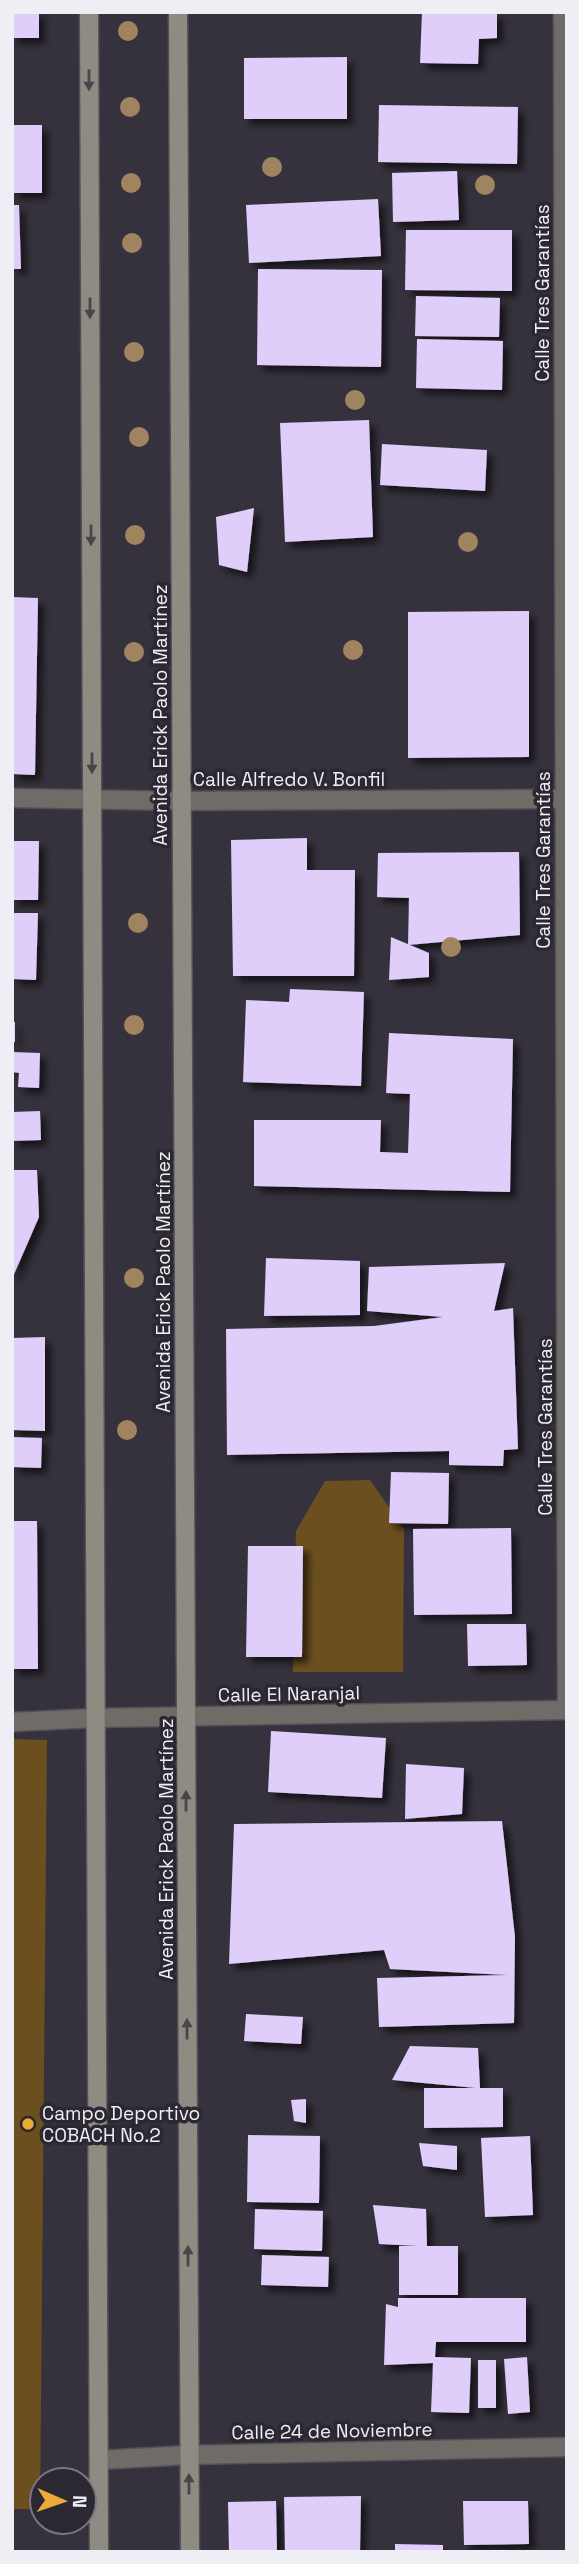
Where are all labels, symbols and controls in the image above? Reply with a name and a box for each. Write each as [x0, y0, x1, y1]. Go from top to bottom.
one-way arrow [83, 70, 95, 92]
street label: Calle Tres Garantías [530, 204, 555, 382]
one-way arrow [84, 297, 96, 319]
one-way arrow [85, 525, 97, 547]
street label: Avenida Erick Paolo Martínez [148, 584, 173, 846]
one-way arrow [86, 752, 98, 774]
street label: Calle Alfredo V. Bonfil [193, 767, 385, 792]
street label: Calle Tres Garantías [531, 771, 556, 949]
street label: Avenida Erick Paolo Martínez [151, 1151, 176, 1413]
street label: Calle Tres Garantías [533, 1338, 558, 1516]
street label: Calle El Naranjal [218, 1680, 360, 1708]
street label: Avenida Erick Paolo Martínez [154, 1718, 179, 1980]
one-way arrow [180, 1790, 192, 1812]
one-way arrow [181, 2017, 193, 2039]
place label: Campo Deportivo COBACH No.2 [42, 2101, 200, 2148]
marker: Campo Deportivo COBACH No.2 [20, 2116, 36, 2132]
one-way arrow [183, 2245, 194, 2267]
street label: Calle 24 de Noviembre [231, 2417, 433, 2445]
north arrow [28, 2466, 98, 2536]
one-way arrow [184, 2472, 195, 2494]
text: N [67, 2495, 92, 2508]

